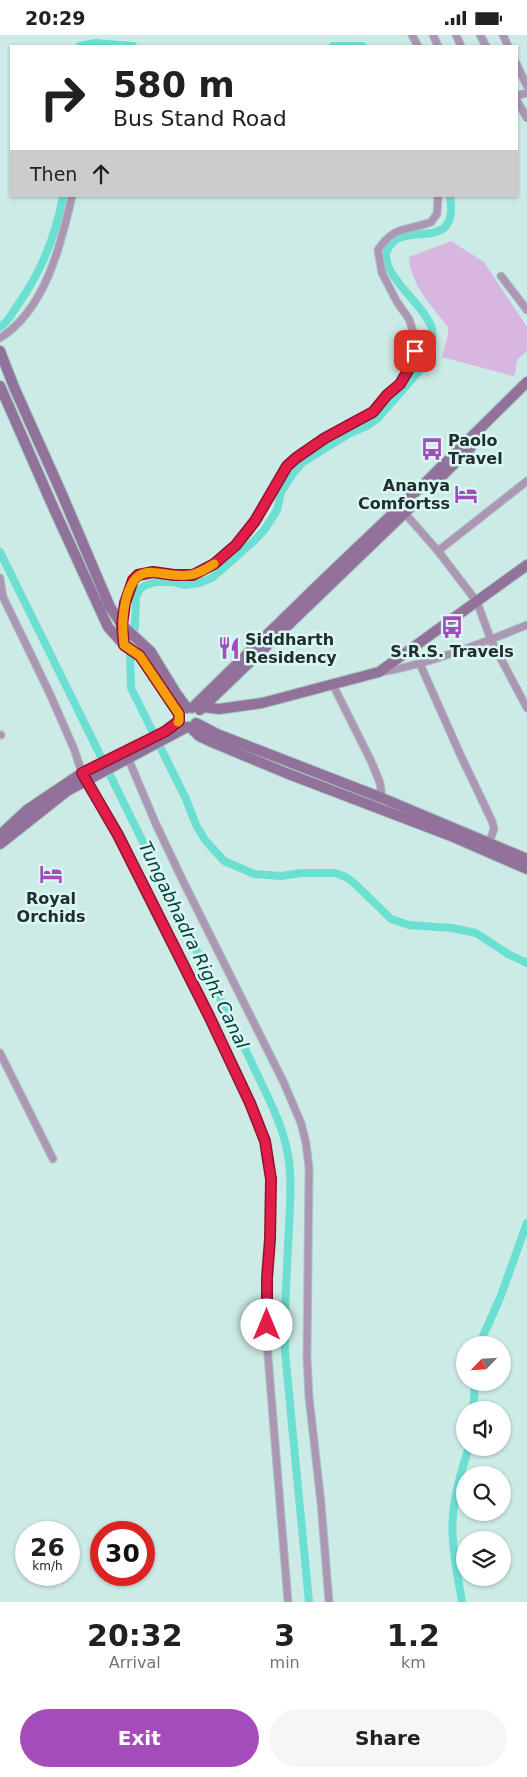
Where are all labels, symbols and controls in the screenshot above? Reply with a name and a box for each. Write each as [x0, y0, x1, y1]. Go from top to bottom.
text: 20:29 [25, 7, 85, 29]
icon: right [30, 65, 95, 130]
text: 580 m [113, 65, 235, 105]
text: Bus Stand Road [113, 106, 287, 131]
icon: ahead [87, 160, 115, 188]
text: Then [30, 163, 77, 185]
pin [394, 330, 436, 372]
icon: arrive [401, 337, 429, 365]
place label: Paolo Travel [448, 431, 503, 468]
bus stop icon: Paolo Travel [419, 436, 445, 462]
place label: Ananya Comfortss [358, 476, 450, 513]
hotel icon: Ananya Comfortss [453, 481, 479, 507]
bus stop icon: S.R.S. Travels [439, 614, 465, 640]
place label: Siddharth Residency [245, 630, 337, 667]
restaurant icon: Siddharth Residency [216, 635, 242, 661]
place label: S.R.S. Travels [390, 642, 514, 661]
water label: Tungabhadra Right Canal [135, 838, 253, 1052]
hotel icon: Royal Orchids [38, 861, 64, 887]
place label: Royal Orchids [17, 889, 85, 926]
position arrow [240, 1298, 292, 1350]
north arrow [456, 1336, 511, 1391]
map controls [456, 1336, 511, 1586]
button: sound [456, 1401, 511, 1456]
button: search [456, 1466, 511, 1521]
speed limit sign: 30 [90, 1521, 155, 1586]
button: layers [456, 1531, 511, 1586]
text: 26 [30, 1533, 65, 1562]
text: km/h [32, 1559, 63, 1573]
text: 20:32 [87, 1618, 183, 1653]
text: 3 [274, 1618, 295, 1653]
text: 1.2 [387, 1618, 440, 1653]
text: Arrival [109, 1653, 161, 1672]
text: min [270, 1653, 300, 1672]
text: km [401, 1653, 426, 1672]
button: Exit [20, 1709, 259, 1767]
button: Share [269, 1709, 507, 1767]

